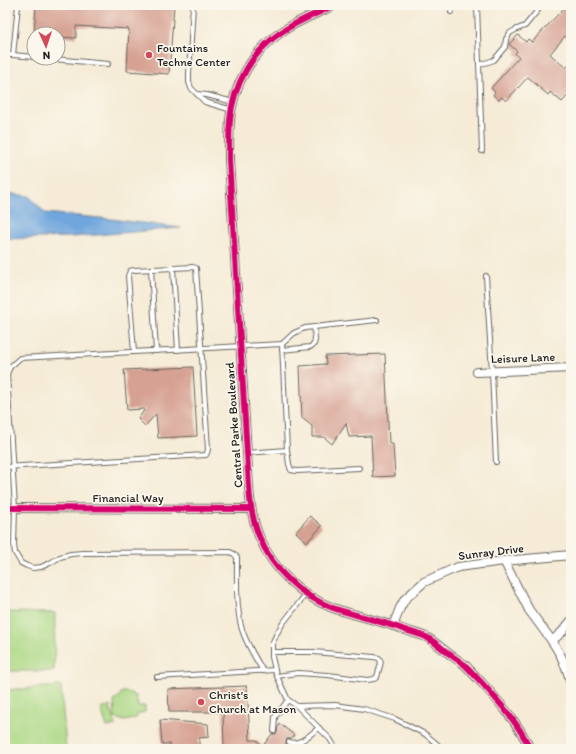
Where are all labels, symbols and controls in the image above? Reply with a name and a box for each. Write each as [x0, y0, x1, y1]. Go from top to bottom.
north arrow [26, 26, 66, 66]
place label: Fountains Techne Center [157, 41, 231, 69]
text: N [42, 49, 51, 62]
marker: Fountains Techne Center [144, 50, 154, 60]
street label: Leisure Lane [491, 350, 556, 366]
street label: Central Parke Boulevard [223, 361, 245, 488]
street label: Financial Way [92, 491, 164, 505]
street label: Sunray Drive [457, 541, 525, 563]
place label: Christ’s Church at Mason [209, 688, 296, 716]
marker: Christ’s Church at Mason [196, 697, 206, 707]

